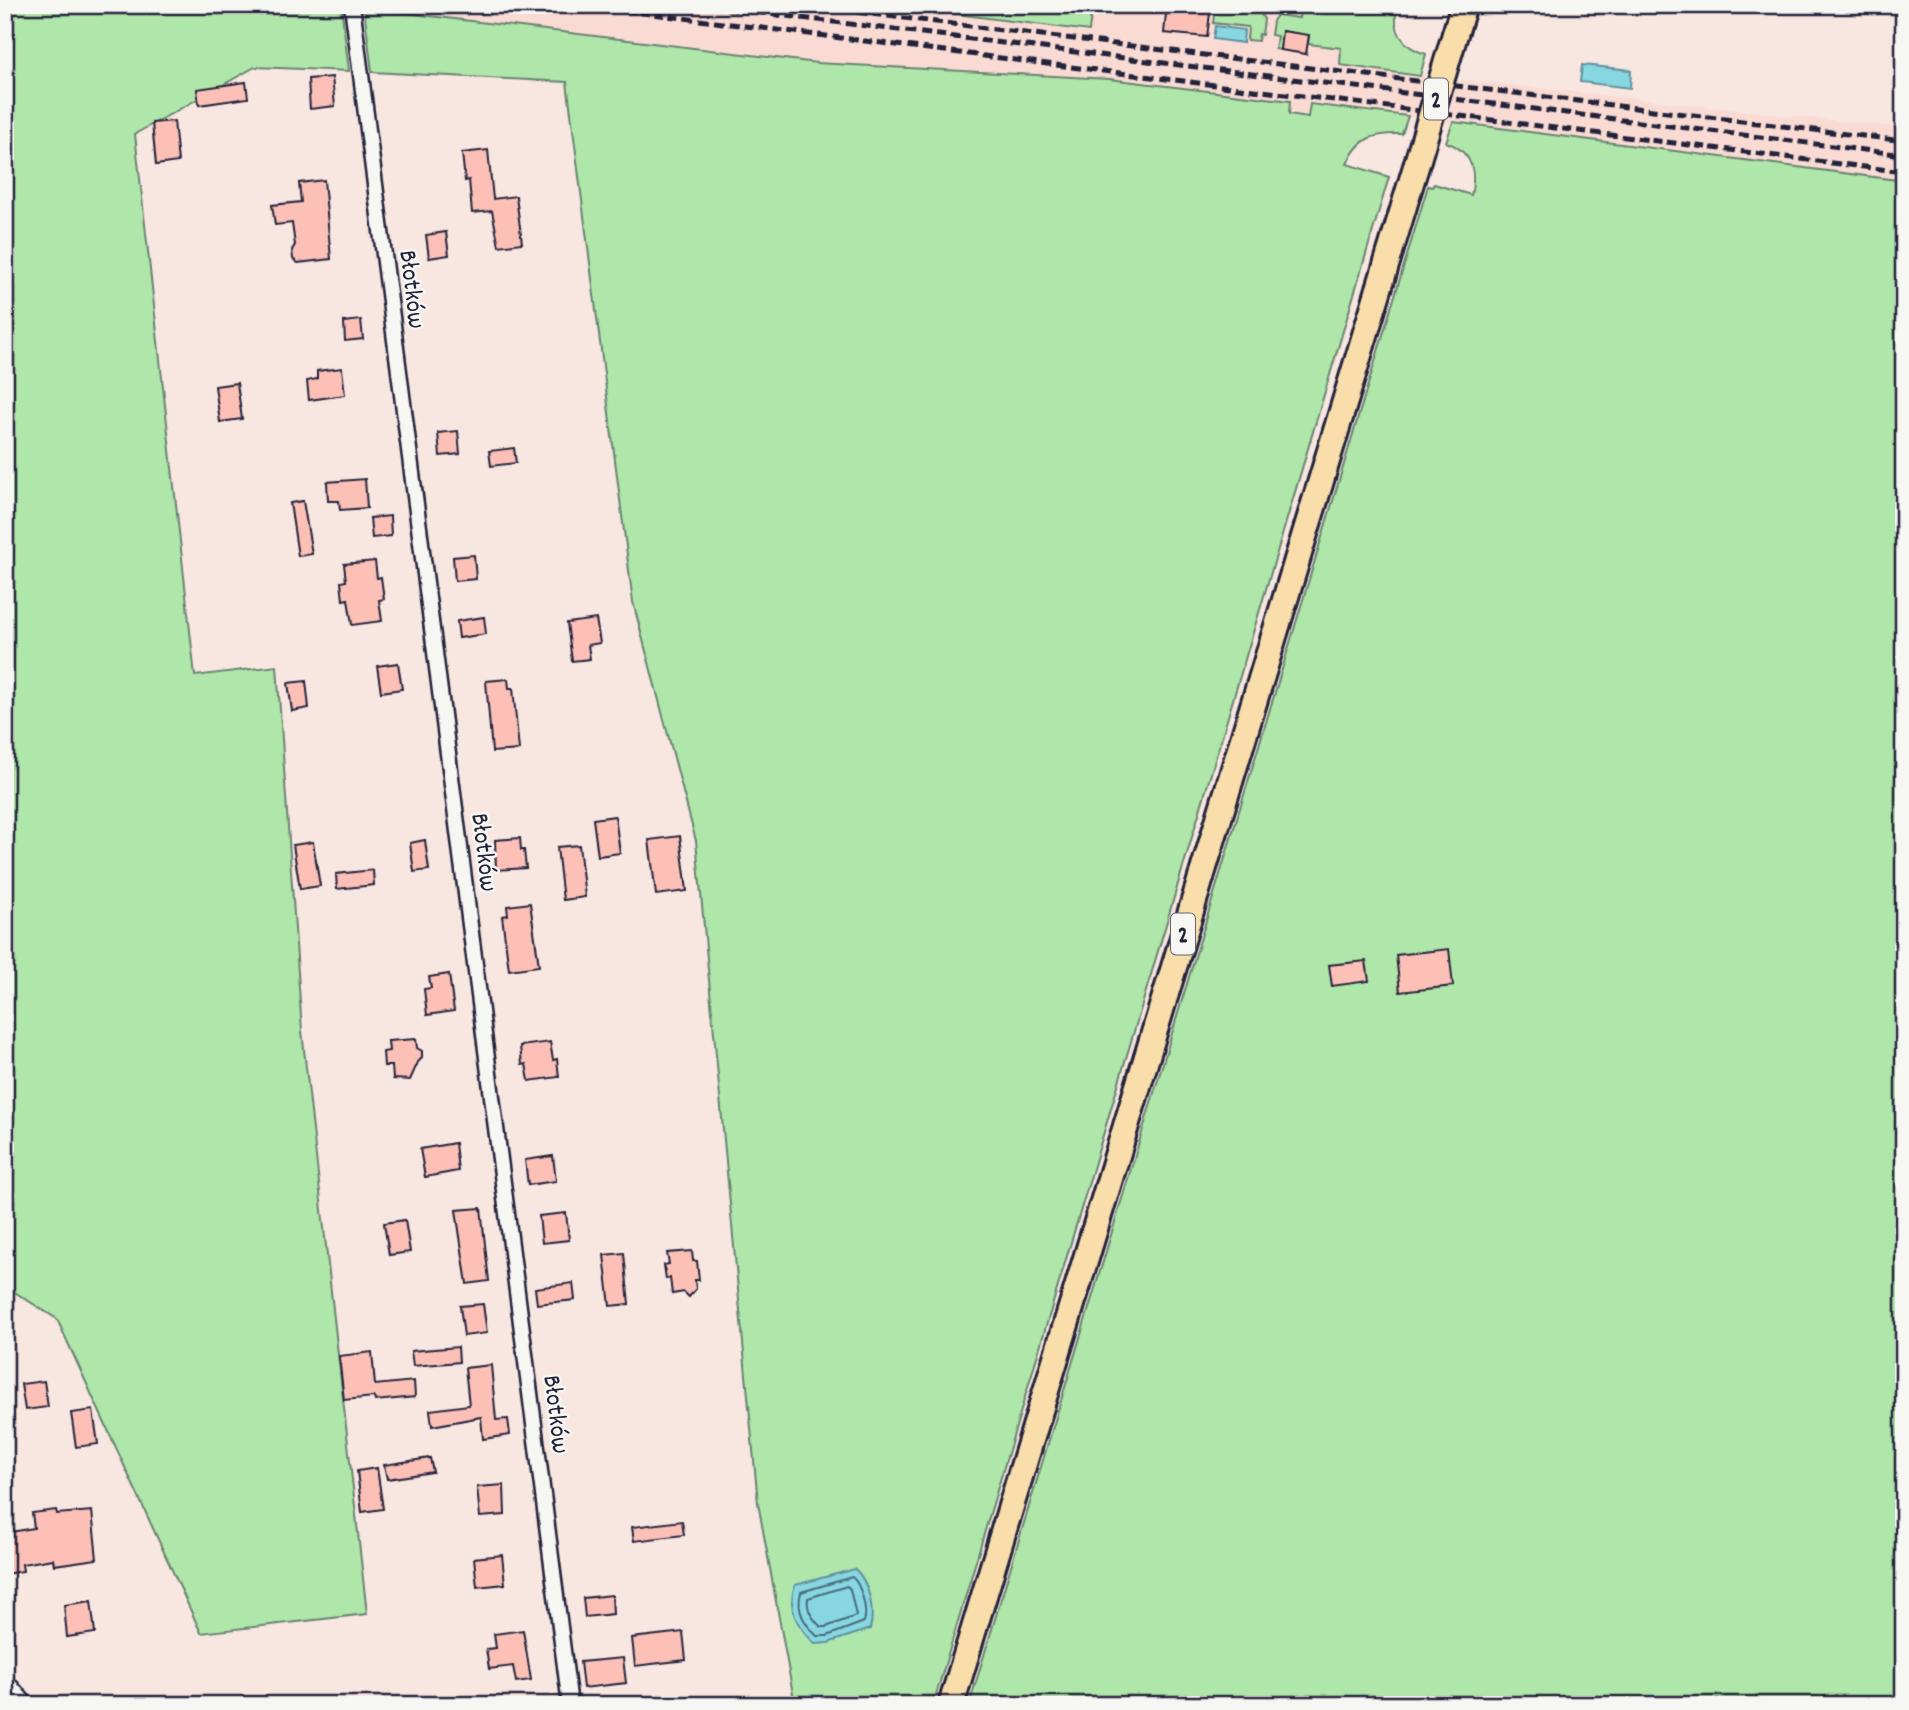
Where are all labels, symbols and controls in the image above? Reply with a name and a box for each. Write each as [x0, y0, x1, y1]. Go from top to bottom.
road number: 2 [1424, 78, 1448, 119]
street label: Błotków [387, 248, 434, 331]
street label: Błotków [459, 811, 506, 894]
road number: 2 [1171, 914, 1195, 954]
street label: Błotków [531, 1373, 578, 1456]

